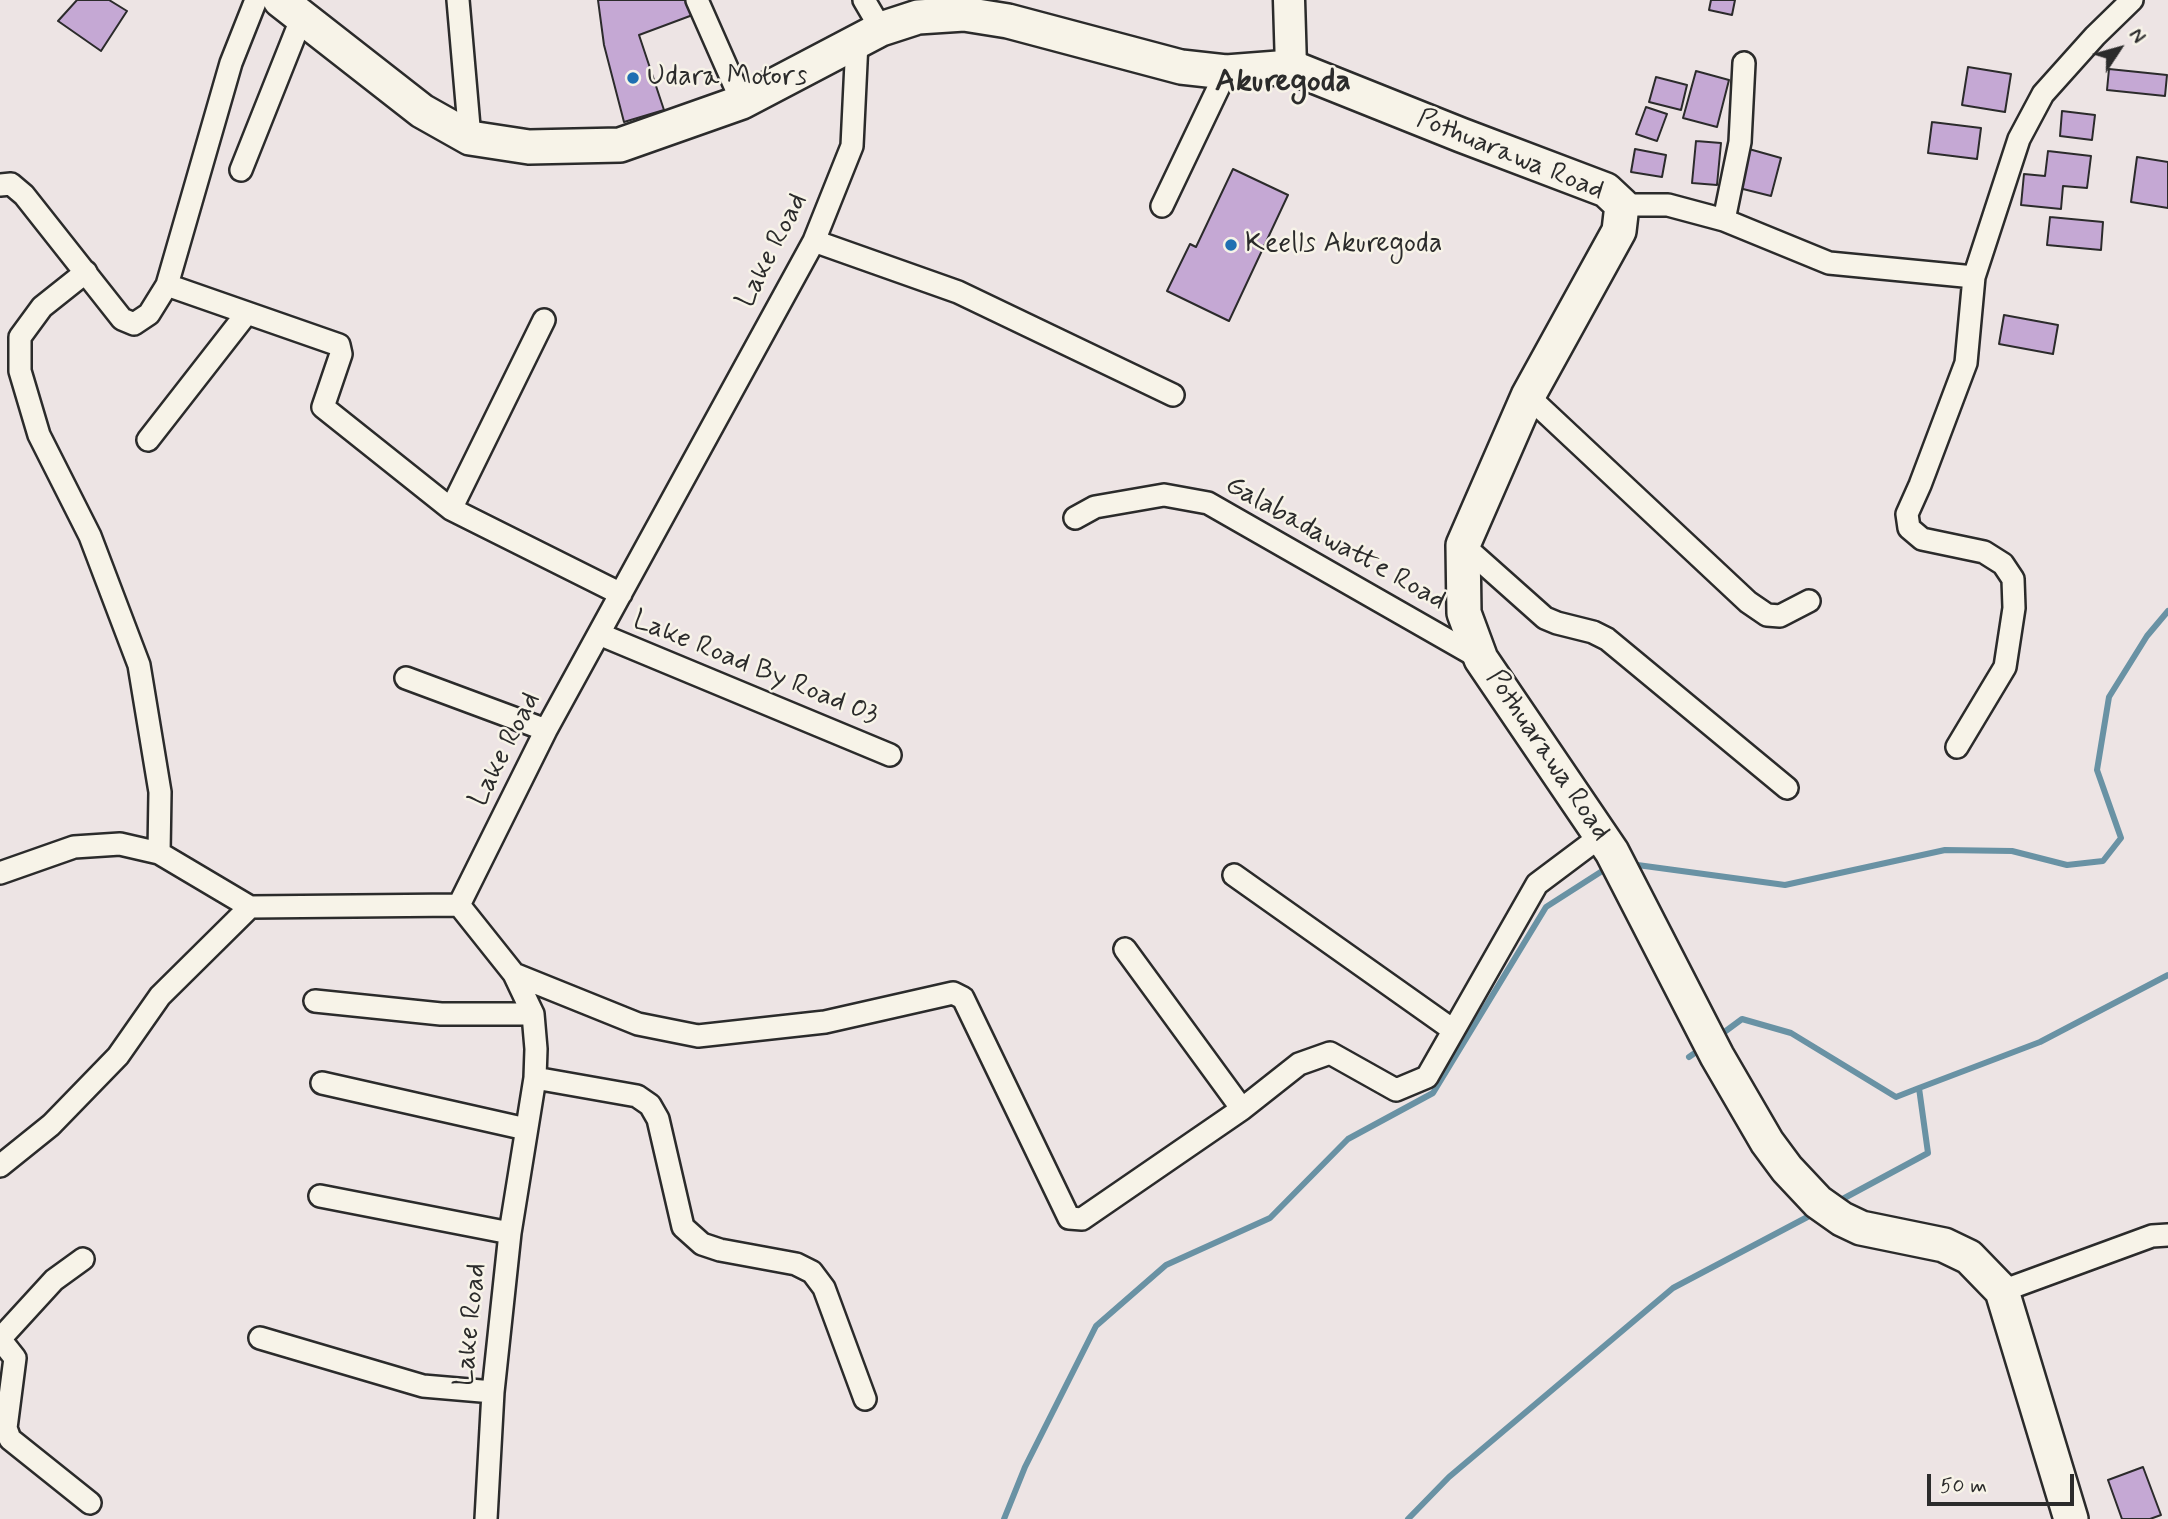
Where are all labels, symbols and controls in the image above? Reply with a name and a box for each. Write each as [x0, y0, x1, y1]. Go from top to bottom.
north arrow [2084, 14, 2154, 84]
text: N [2123, 24, 2150, 49]
place label: Udara Motors [647, 61, 807, 95]
district label: Akuregoda [1215, 64, 1351, 102]
marker: Udara Motors [625, 70, 641, 86]
street label: Pothuarawa Road [1411, 103, 1609, 209]
street label: Lake Road [730, 188, 816, 314]
place label: Keells Akuregoda [1245, 228, 1442, 262]
marker: Keells Akuregoda [1223, 237, 1239, 253]
street label: Galabadawatte Road [1219, 469, 1451, 619]
street label: Lake Road By Road 03 [627, 604, 883, 734]
street label: Pothuarawa Road [1477, 664, 1617, 848]
street label: Lake Road [463, 687, 549, 813]
street label: Lake Road [449, 1262, 495, 1388]
scale bar [1930, 1460, 2077, 1504]
text: 50 m [1940, 1472, 1987, 1500]

